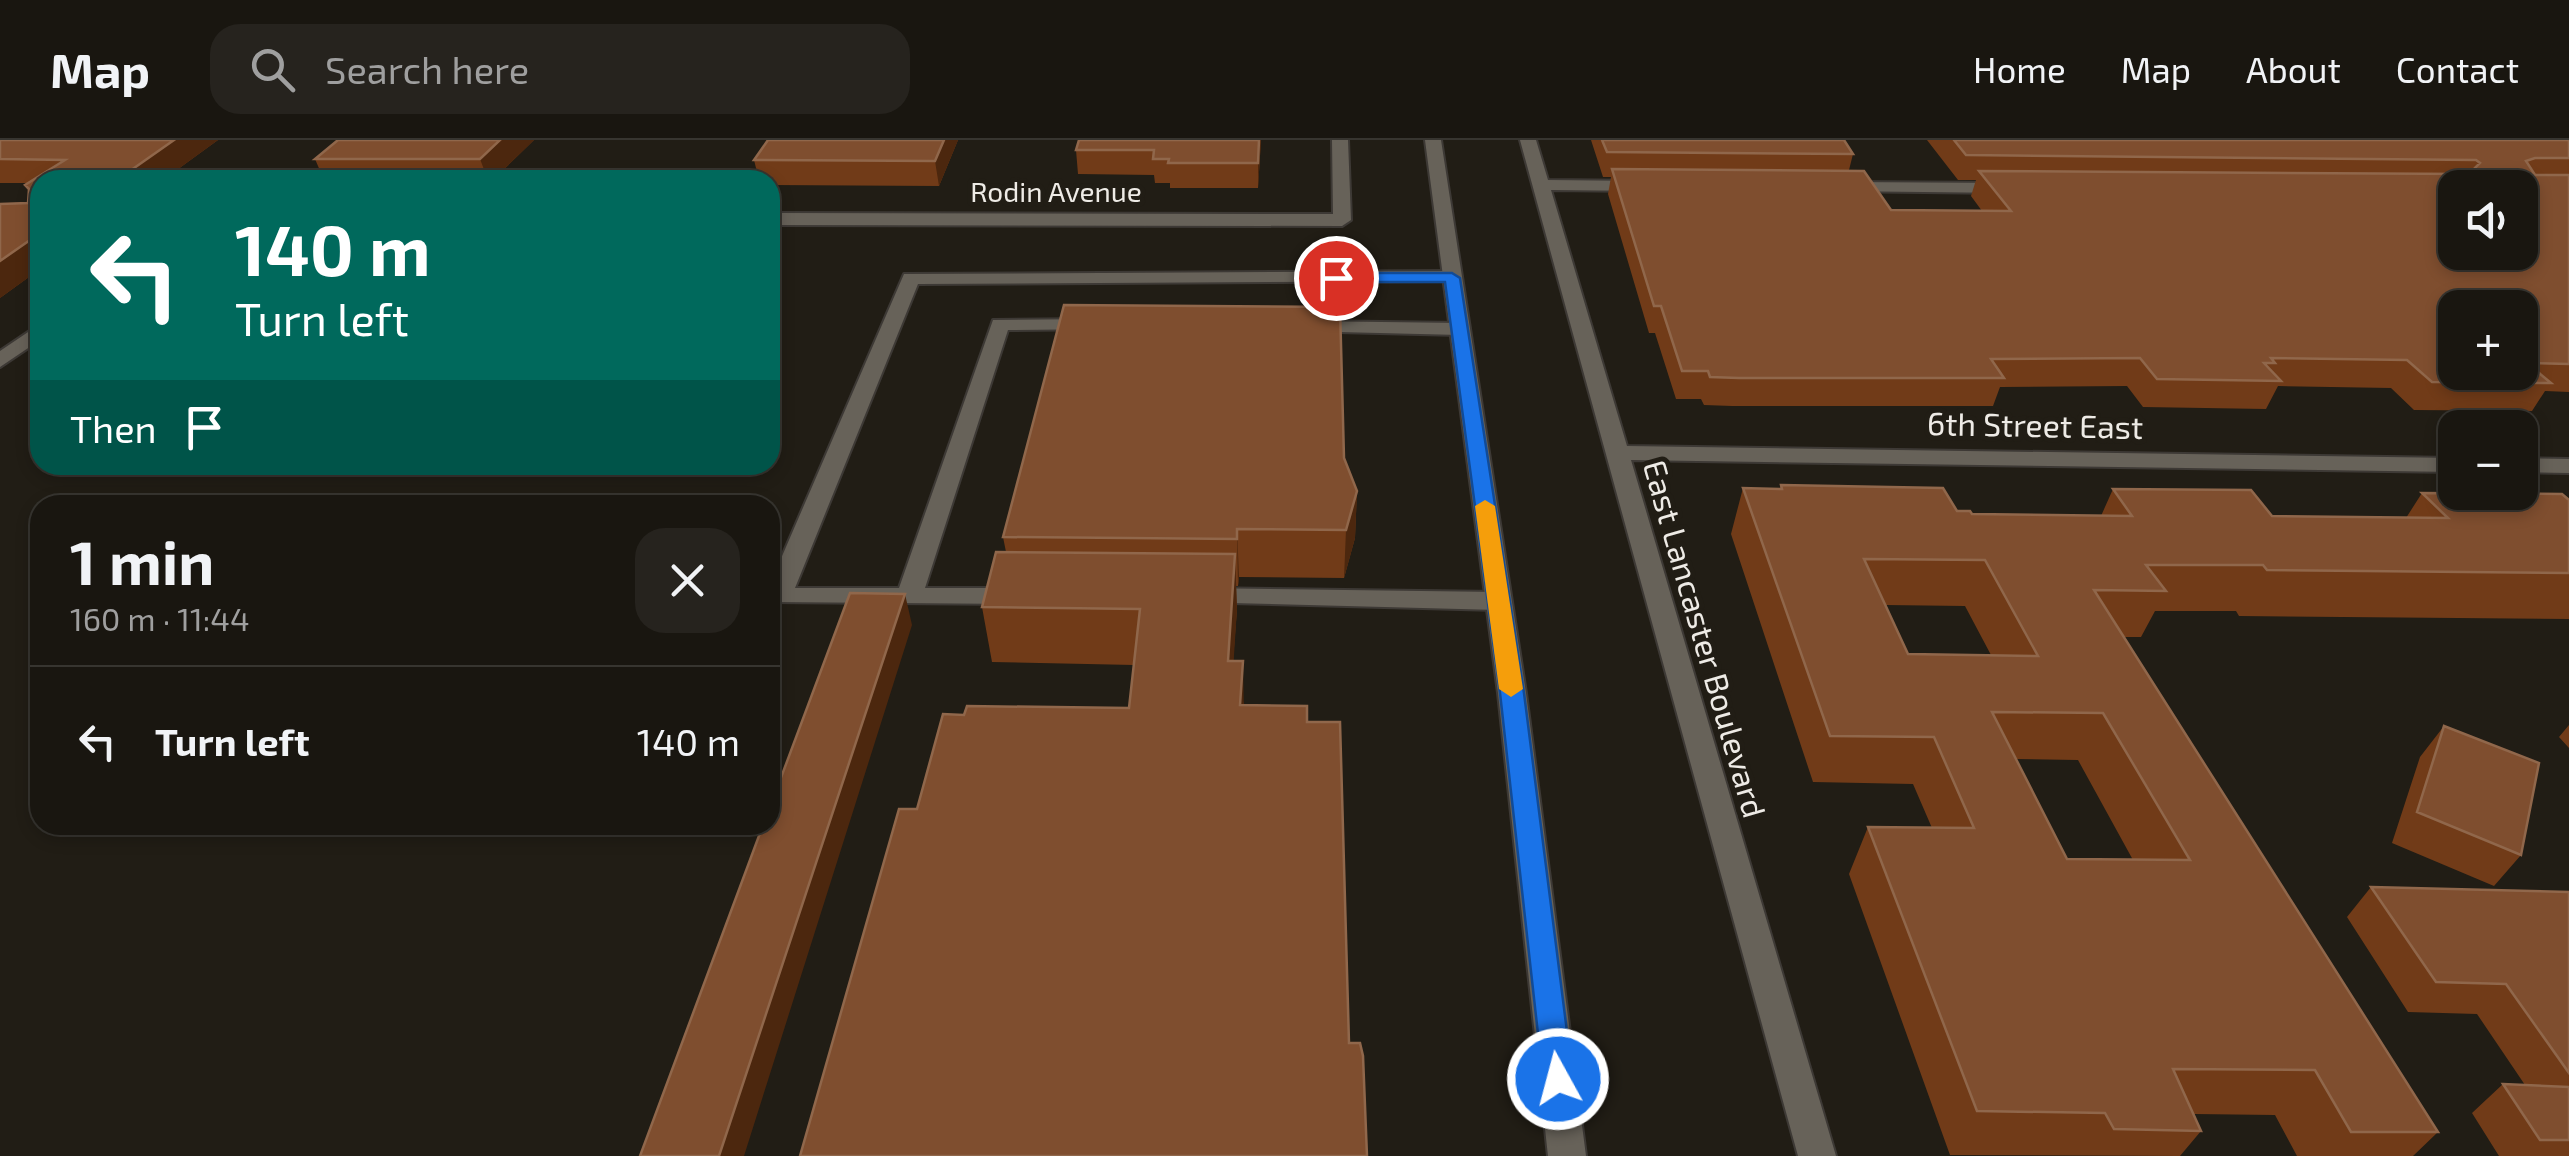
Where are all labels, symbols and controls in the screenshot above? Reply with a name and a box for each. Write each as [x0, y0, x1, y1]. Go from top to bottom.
search box [210, 24, 910, 114]
text: Map [50, 40, 150, 98]
icon: search [245, 42, 300, 97]
text: Search here [325, 46, 529, 92]
text: Home [1973, 48, 2066, 90]
text: Map [2121, 48, 2191, 90]
text: About [2246, 48, 2341, 90]
text: Contact [2396, 48, 2519, 90]
map controls [2438, 170, 2538, 510]
button: sound [2438, 170, 2538, 270]
street label: Rodin Avenue [970, 174, 1142, 208]
text: 140 m [235, 206, 431, 290]
icon: left [70, 210, 200, 340]
pin [1294, 236, 1379, 321]
icon: arrive [1309, 251, 1364, 306]
button: + [2438, 290, 2538, 390]
text: Turn left [235, 291, 409, 345]
icon: arrive [177, 400, 232, 455]
street label: 6th Street East [1927, 403, 2143, 445]
text: Then [70, 405, 157, 451]
button: − [2438, 410, 2538, 510]
street label: East Lancaster Boulevard [1637, 455, 1775, 821]
text: 1 min [70, 525, 214, 597]
button: close [635, 528, 740, 633]
text: 160 m · 11:44 [70, 599, 250, 637]
icon: left [70, 714, 125, 769]
text: Turn left [155, 718, 310, 764]
text: 140 m [637, 718, 740, 764]
position arrow [1506, 1027, 1610, 1131]

